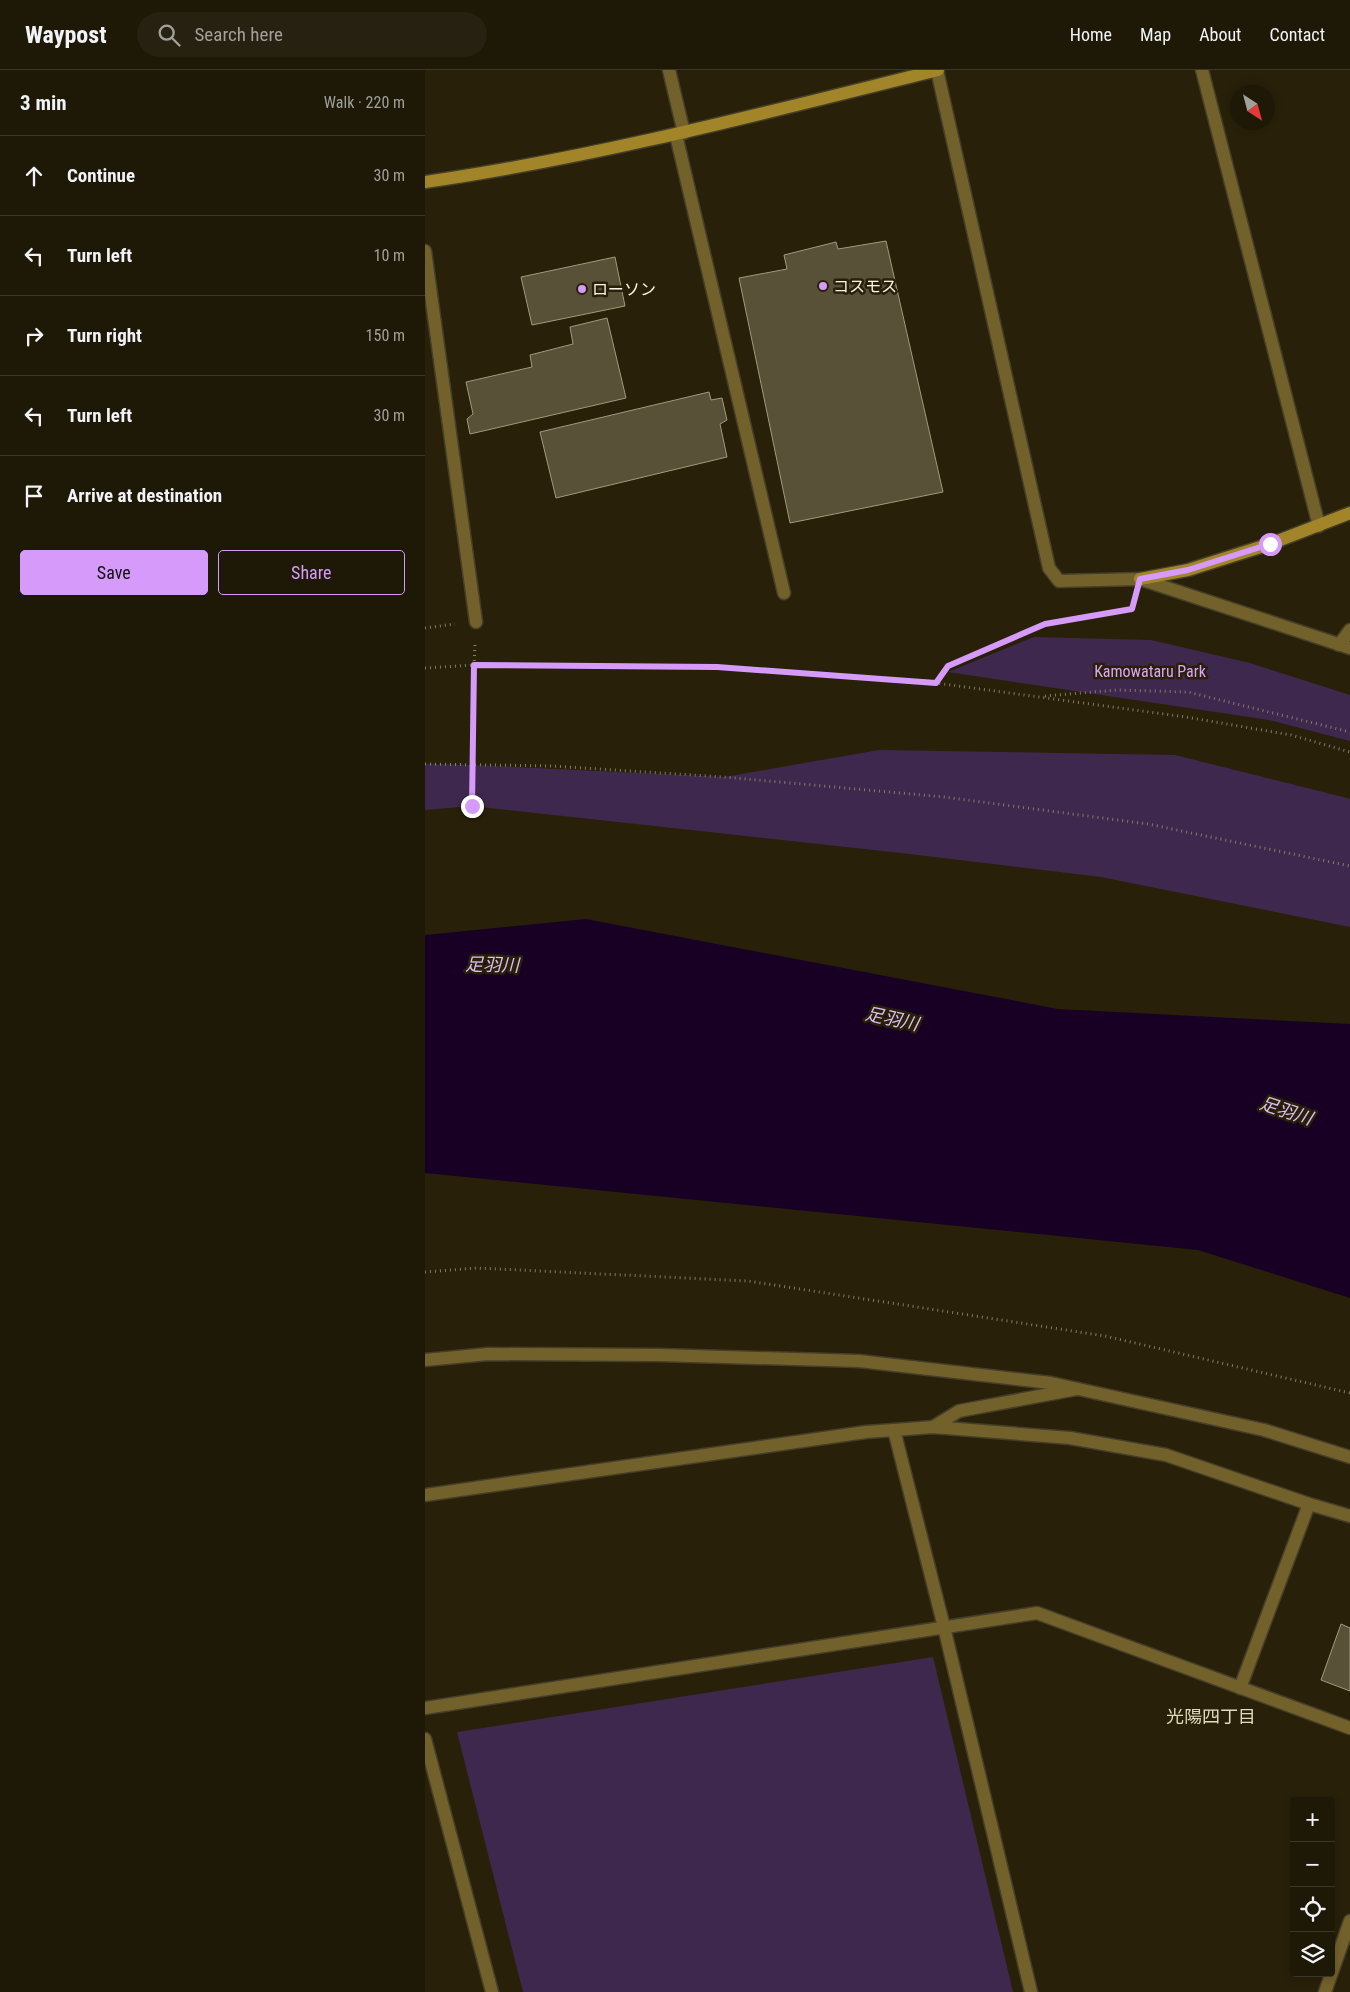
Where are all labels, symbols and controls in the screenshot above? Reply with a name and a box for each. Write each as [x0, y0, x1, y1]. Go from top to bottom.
search box [137, 12, 487, 57]
text: Waypost [25, 21, 107, 49]
icon: search [155, 21, 183, 49]
text: Search here [195, 23, 283, 46]
text: Home [1070, 24, 1112, 45]
text: Map [1140, 24, 1171, 45]
text: About [1199, 24, 1241, 45]
text: Contact [1269, 24, 1325, 45]
north arrow [1230, 85, 1275, 130]
text: 3 min [20, 91, 67, 115]
text: Walk · 220 m [324, 93, 405, 112]
icon: ahead [20, 162, 48, 190]
text: Continue [67, 164, 135, 187]
text: 30 m [373, 166, 405, 185]
icon: left [20, 242, 48, 270]
text: Turn left [67, 244, 132, 267]
text: 10 m [373, 246, 405, 265]
place label: コスモス [833, 277, 897, 296]
place label: ローソン [592, 280, 656, 299]
marker: コスモス [817, 280, 829, 292]
marker: ローソン [576, 283, 588, 295]
icon: right [20, 322, 48, 350]
text: Turn right [67, 324, 142, 347]
text: 150 m [366, 326, 405, 345]
icon: left [20, 402, 48, 430]
text: Turn left [67, 404, 132, 427]
text: 30 m [373, 406, 405, 425]
icon: arrive [20, 482, 48, 510]
text: Arrive at destination [67, 484, 222, 507]
route start [1259, 533, 1282, 556]
button: Save [20, 550, 208, 595]
button: Share [218, 550, 405, 595]
park label: Kamowataru Park [1094, 662, 1207, 681]
route end [461, 795, 484, 818]
water label: 足羽川 [465, 954, 521, 976]
water label: 足羽川 [864, 1003, 923, 1035]
water label: 足羽川 [1257, 1092, 1317, 1129]
district label: 光陽四丁目 [1166, 1706, 1256, 1727]
map controls [1290, 1797, 1335, 1977]
button: + [1290, 1797, 1335, 1842]
button: − [1290, 1842, 1335, 1887]
button: locate [1290, 1887, 1335, 1932]
button: layers [1290, 1932, 1335, 1977]

